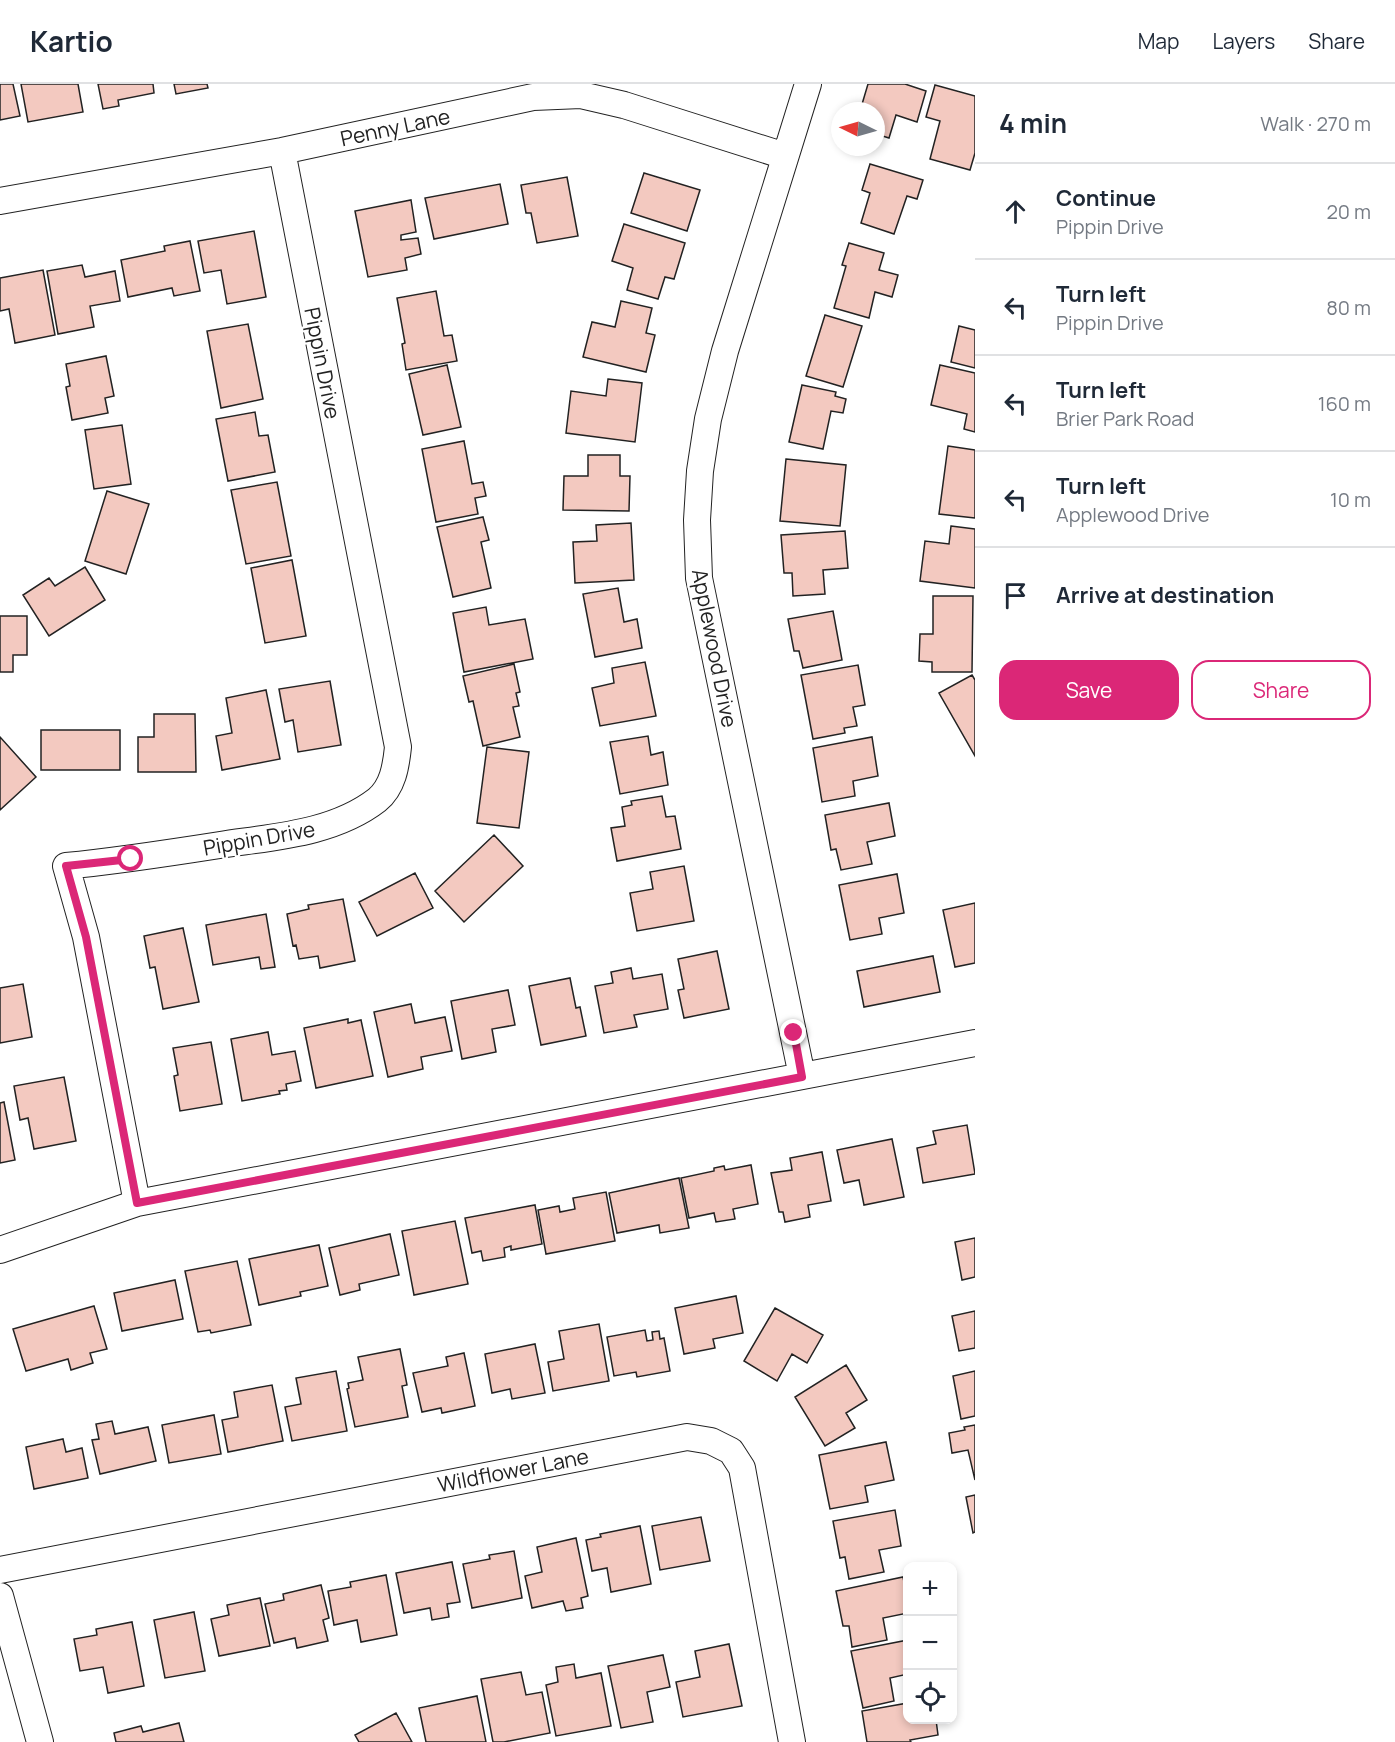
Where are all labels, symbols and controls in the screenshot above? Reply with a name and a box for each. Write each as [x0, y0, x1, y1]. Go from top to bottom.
text: Kartio [30, 22, 113, 60]
text: Map [1138, 27, 1179, 55]
text: Layers [1212, 27, 1275, 55]
text: Share [1308, 27, 1365, 55]
street label: Penny Lane [338, 102, 452, 152]
north arrow [831, 102, 885, 156]
text: 4 min [999, 105, 1067, 141]
text: Walk · 270 m [1260, 110, 1371, 137]
text: Continue [1056, 183, 1156, 213]
icon: ahead [999, 195, 1032, 228]
text: 20 m [1326, 198, 1371, 225]
text: Pippin Drive [1056, 213, 1164, 240]
text: Turn left [1056, 279, 1146, 309]
icon: left [999, 291, 1032, 324]
text: 80 m [1326, 294, 1371, 321]
street label: Pippin Drive [298, 305, 348, 421]
text: Pippin Drive [1056, 309, 1164, 336]
text: Turn left [1056, 375, 1146, 405]
icon: left [999, 387, 1032, 420]
text: 160 m [1318, 390, 1371, 417]
text: Brier Park Road [1056, 405, 1194, 432]
text: Turn left [1056, 471, 1146, 501]
icon: left [999, 483, 1032, 516]
text: 10 m [1330, 486, 1371, 513]
text: Applewood Drive [1056, 501, 1210, 528]
street label: Applewood Drive [686, 566, 744, 730]
icon: arrive [999, 579, 1032, 612]
text: Arrive at destination [1056, 580, 1274, 610]
button: Save [999, 660, 1179, 720]
button: Share [1191, 660, 1371, 720]
street label: Pippin Drive [201, 814, 317, 862]
route start [117, 845, 143, 871]
route end [780, 1019, 806, 1045]
street label: Wildflower Lane [435, 1442, 591, 1498]
map controls [903, 1562, 957, 1724]
button: + [903, 1562, 957, 1616]
button: − [903, 1616, 957, 1670]
button: locate [903, 1670, 957, 1724]

